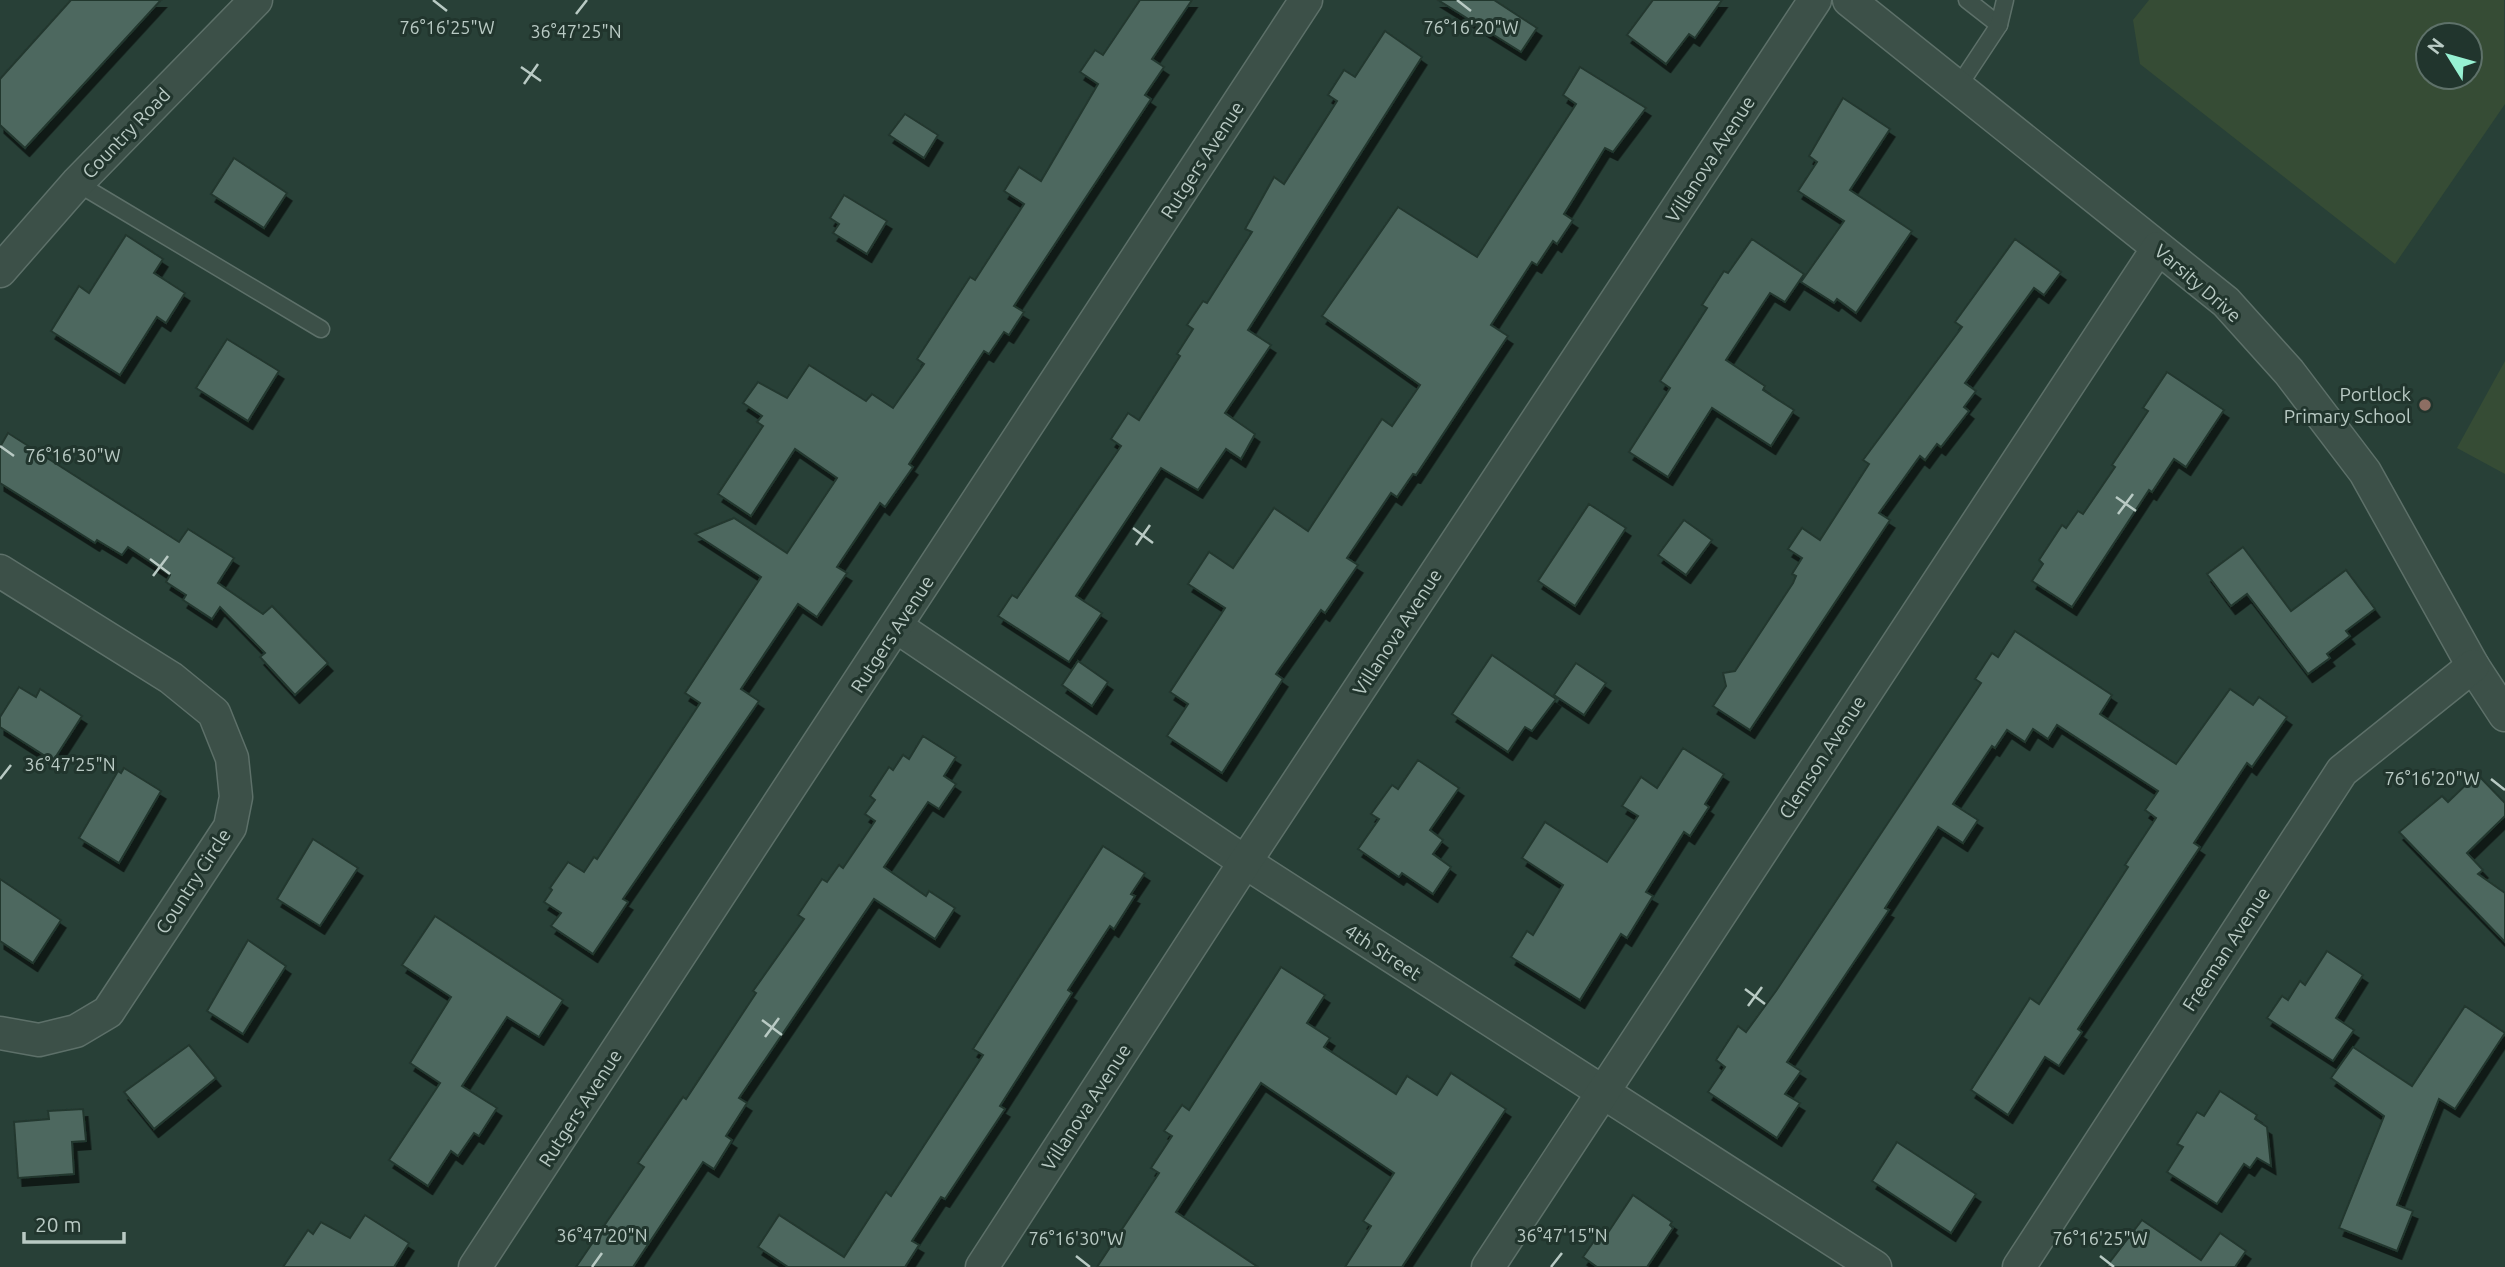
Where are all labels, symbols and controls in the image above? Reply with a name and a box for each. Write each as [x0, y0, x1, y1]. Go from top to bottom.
text: 76°16'25"W [399, 17, 495, 37]
text: 76°16'20"W [1423, 17, 1519, 37]
text: 36°47'25"N [530, 21, 622, 41]
north arrow [2414, 21, 2484, 91]
text: N [2422, 33, 2448, 58]
street label: Country Road [78, 83, 174, 183]
street label: Villanova Avenue [1661, 92, 1759, 226]
street label: Rutgers Avenue [1156, 97, 1248, 223]
street label: Varsity Drive [2150, 239, 2246, 327]
place label: Portlock Primary School [2284, 383, 2411, 427]
marker: Portlock Primary School [2417, 397, 2433, 413]
text: 76°16'30"W [25, 445, 121, 465]
street label: Villanova Avenue [1348, 565, 1446, 699]
street label: Rutgers Avenue [846, 571, 938, 697]
street label: Clemson Avenue [1774, 691, 1870, 823]
text: 36°47'25"N [24, 754, 116, 774]
text: 76°16'20"W [2384, 768, 2480, 788]
street label: Country Circle [151, 824, 235, 938]
street label: Freeman Avenue [2178, 883, 2274, 1015]
street label: 4th Street [1341, 919, 1426, 985]
street label: Villanova Avenue [1037, 1040, 1135, 1174]
street label: Rutgers Avenue [534, 1045, 626, 1171]
scale bar [24, 1200, 124, 1244]
text: 20 m [35, 1212, 82, 1236]
text: 36°47'20"N [556, 1225, 648, 1245]
text: 36°47'15"N [1516, 1225, 1608, 1245]
text: 76°16'30"W [1028, 1228, 1124, 1248]
text: 76°16'25"W [2052, 1228, 2148, 1248]

